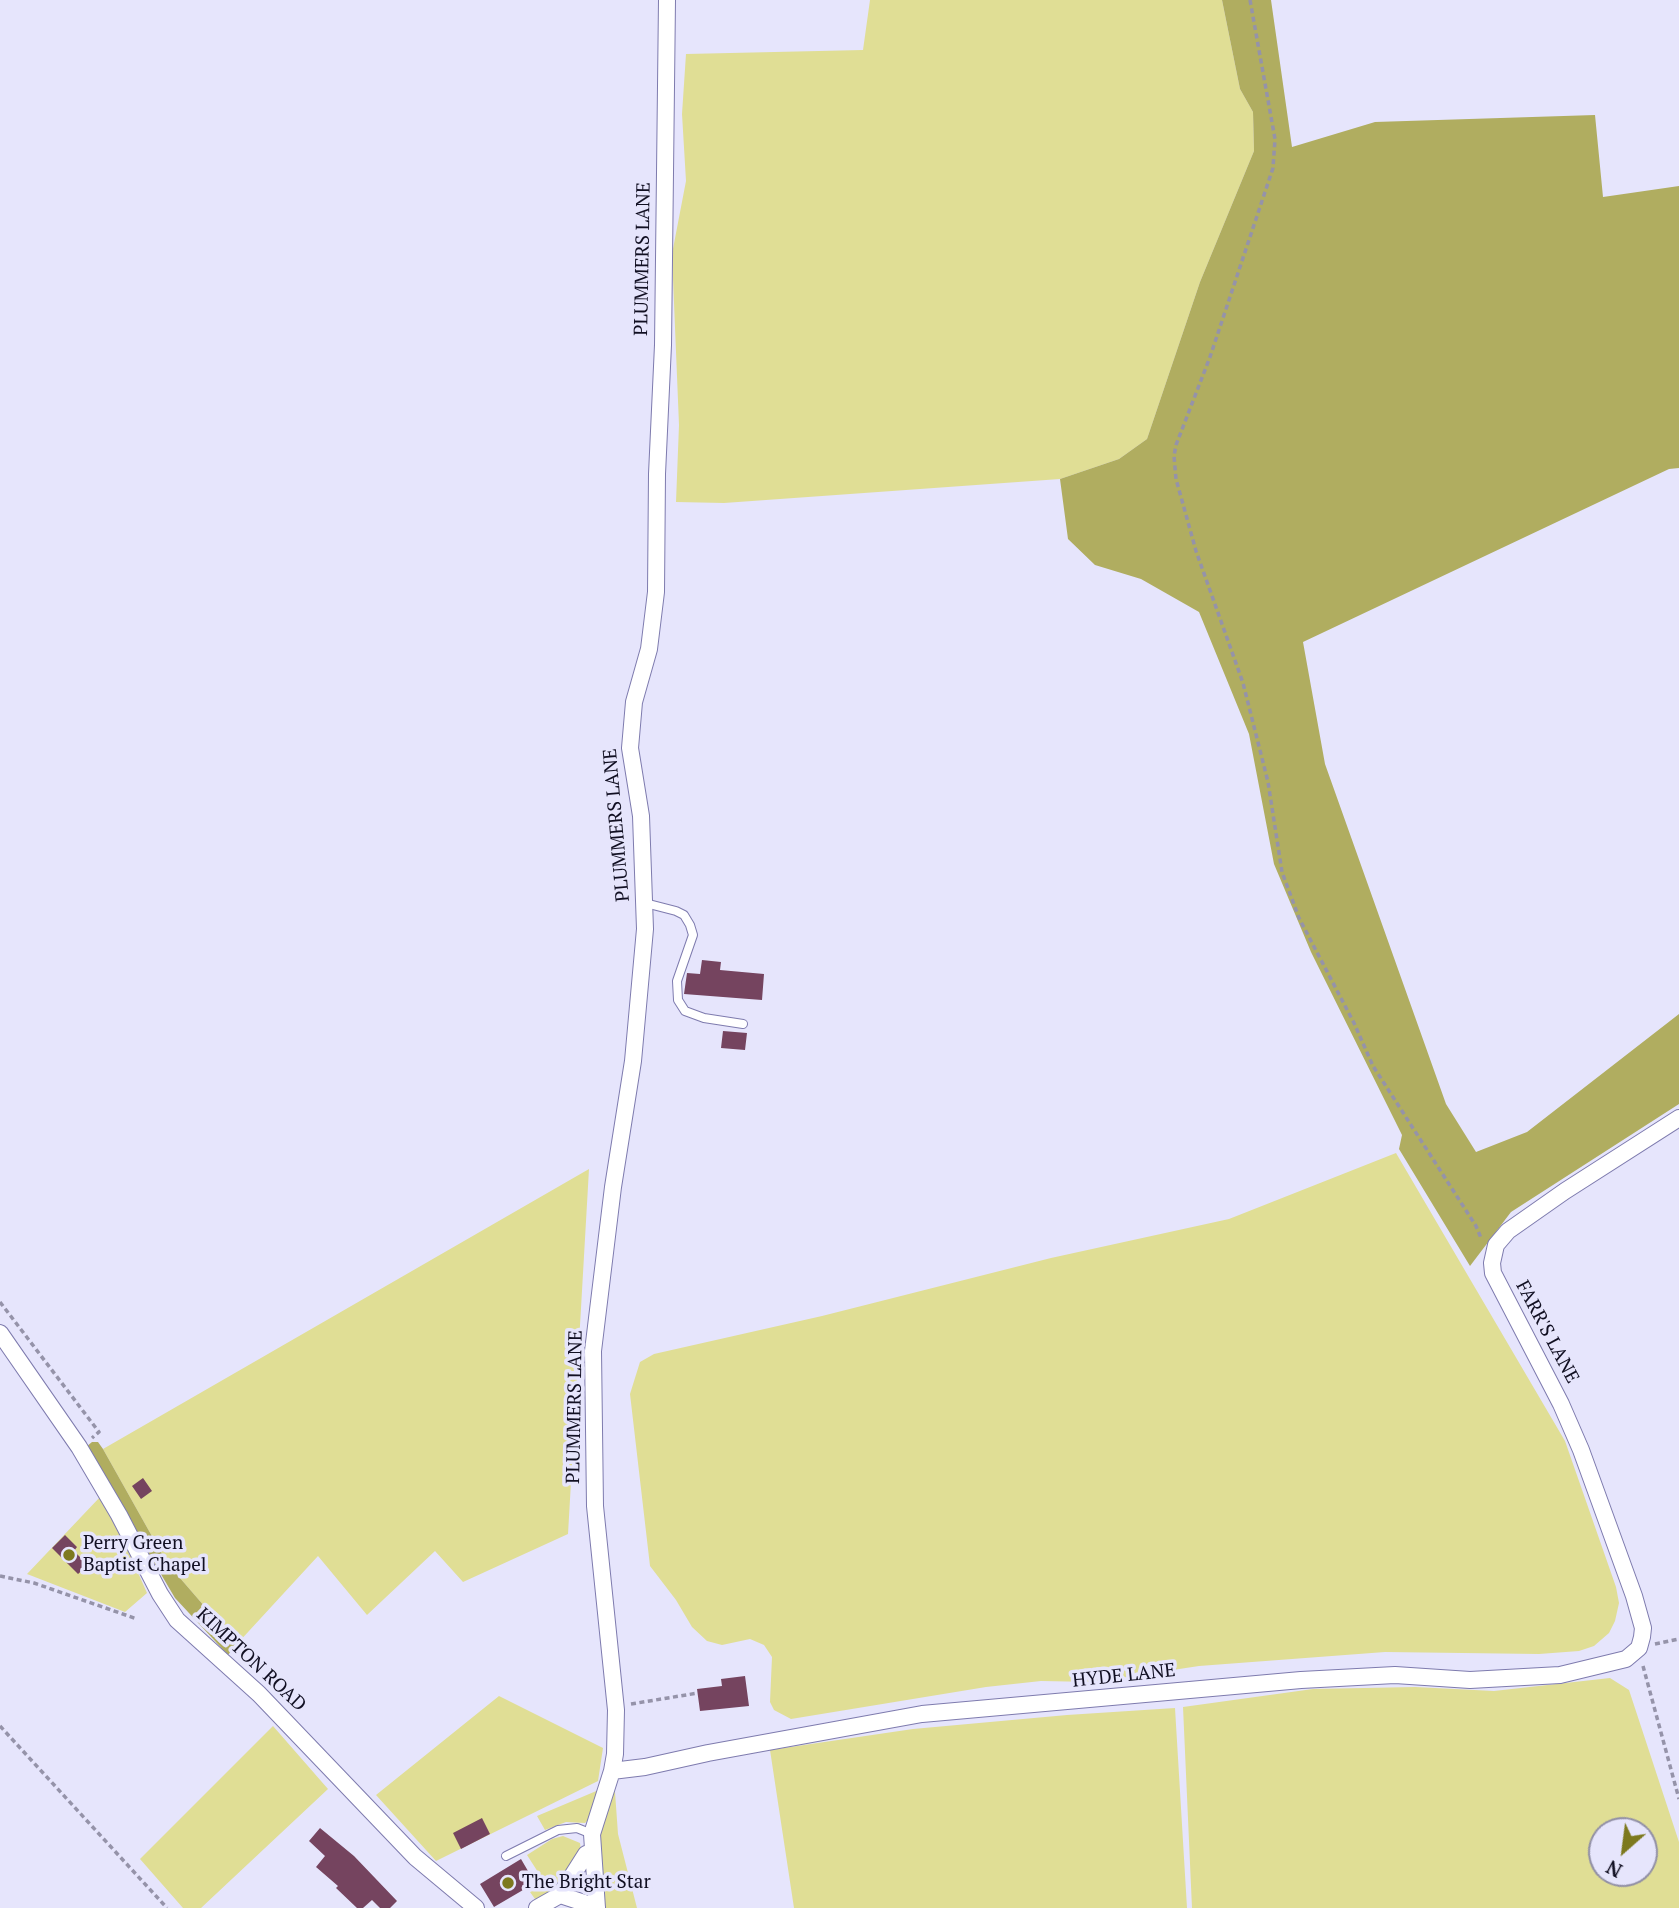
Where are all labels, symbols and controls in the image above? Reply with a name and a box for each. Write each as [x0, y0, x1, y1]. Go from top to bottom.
street label: PLUMMERS LANE [630, 182, 656, 336]
street label: PLUMMERS LANE [599, 747, 635, 903]
street label: FARR'S LANE [1510, 1277, 1584, 1387]
street label: PLUMMERS LANE [562, 1330, 588, 1484]
place label: Perry Green Baptist Chapel [83, 1533, 206, 1577]
marker: Perry Green Baptist Chapel [61, 1547, 77, 1563]
street label: KIMPTON ROAD [191, 1603, 311, 1717]
street label: HYDE LANE [1071, 1659, 1177, 1693]
north arrow [1588, 1817, 1658, 1887]
text: N [1602, 1855, 1626, 1884]
place label: The Bright Star [522, 1872, 651, 1894]
marker: The Bright Star [500, 1875, 516, 1891]

